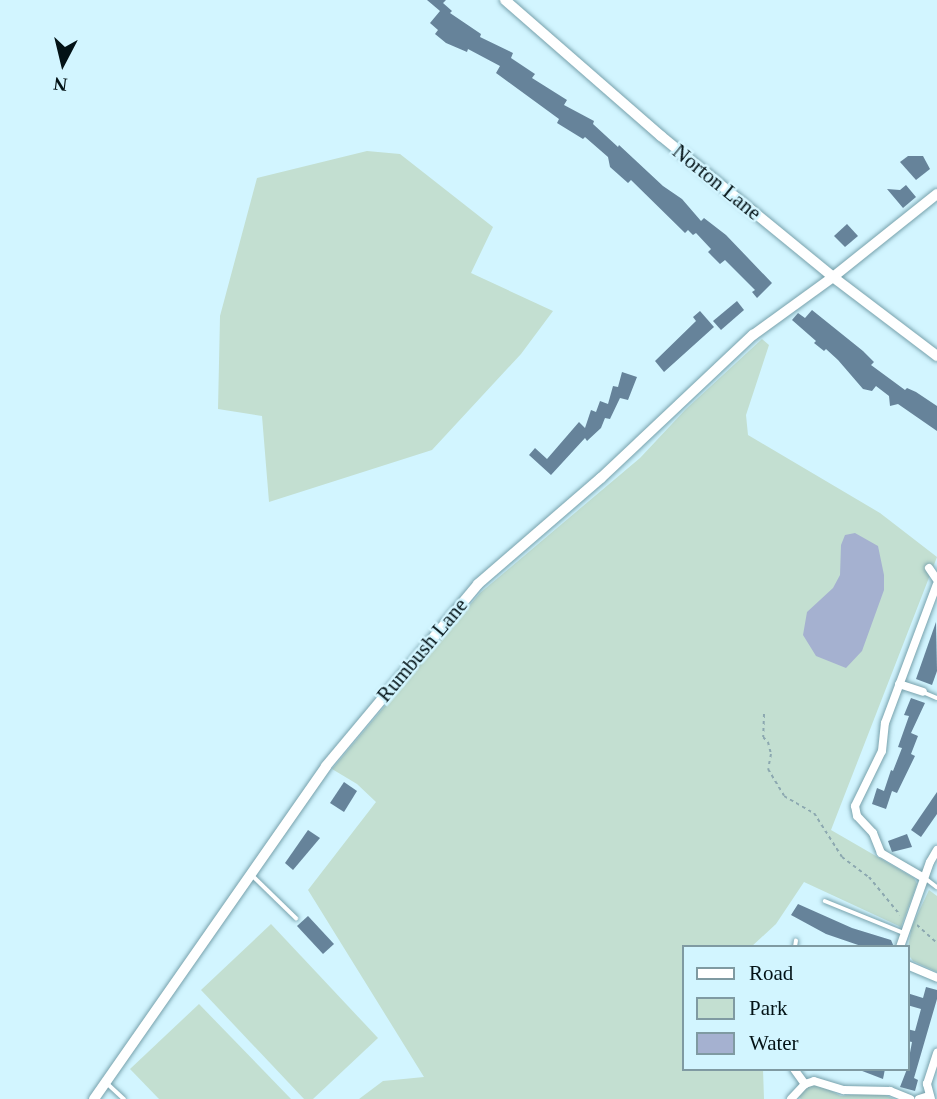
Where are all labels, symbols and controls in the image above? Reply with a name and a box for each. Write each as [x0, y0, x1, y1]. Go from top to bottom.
north arrow [28, 28, 98, 98]
text: N [52, 73, 68, 96]
street label: Norton Lane [668, 139, 766, 225]
street label: Rumbush Lane [371, 593, 473, 707]
legend [682, 945, 909, 1071]
text: Road [749, 961, 793, 985]
text: Park [749, 996, 788, 1020]
text: Water [749, 1031, 799, 1055]

